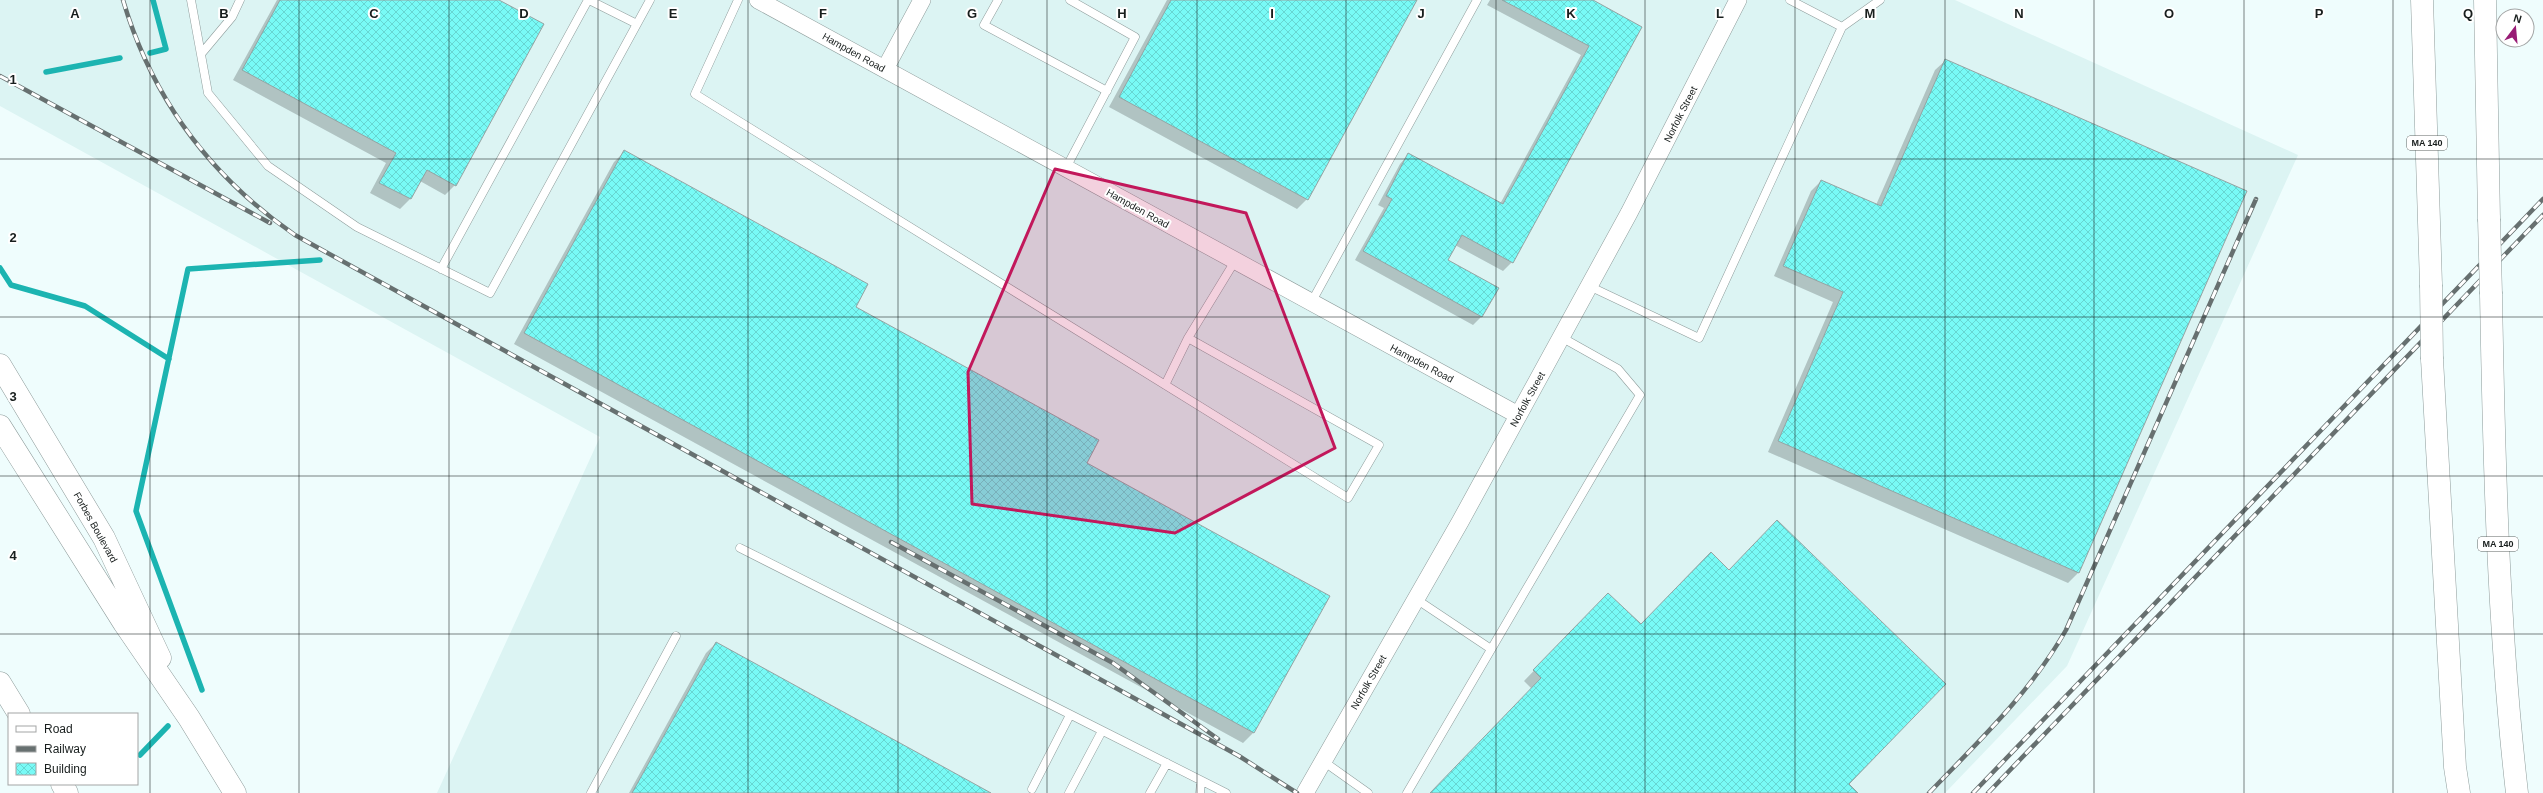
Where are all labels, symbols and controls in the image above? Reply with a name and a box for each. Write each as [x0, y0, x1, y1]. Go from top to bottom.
text: A [70, 6, 80, 21]
text: B [219, 6, 229, 21]
text: C [369, 6, 379, 21]
text: D [519, 6, 529, 21]
text: E [669, 6, 678, 21]
text: F [819, 6, 827, 21]
text: G [967, 6, 977, 21]
text: H [1117, 6, 1127, 21]
text: I [1270, 6, 1274, 21]
text: J [1417, 6, 1425, 21]
text: K [1566, 6, 1576, 21]
text: L [1716, 6, 1724, 21]
text: M [1865, 6, 1875, 21]
text: N [2014, 6, 2024, 21]
text: O [2164, 6, 2174, 21]
text: P [2315, 6, 2324, 21]
text: Q [2463, 6, 2473, 21]
north arrow [2495, 8, 2535, 48]
text: N [2512, 12, 2523, 25]
street label: Hampden Road [820, 31, 887, 74]
text: 1 [9, 72, 17, 87]
street label: Norfolk Street [1662, 84, 1699, 144]
road number: MA 140 [2407, 136, 2447, 150]
street label: Hampden Road [1104, 187, 1171, 230]
text: 2 [9, 230, 17, 245]
street label: Hampden Road [1388, 342, 1455, 385]
street label: Norfolk Street [1508, 370, 1547, 429]
text: 3 [9, 389, 17, 404]
street label: Forbes Boulevard [72, 490, 120, 564]
road number: MA 140 [2478, 537, 2518, 551]
text: 4 [9, 548, 17, 563]
street label: Norfolk Street [1348, 653, 1389, 711]
legend [8, 713, 138, 785]
text: Road [44, 722, 73, 736]
text: Railway [44, 742, 86, 756]
text: Building [44, 762, 87, 776]

